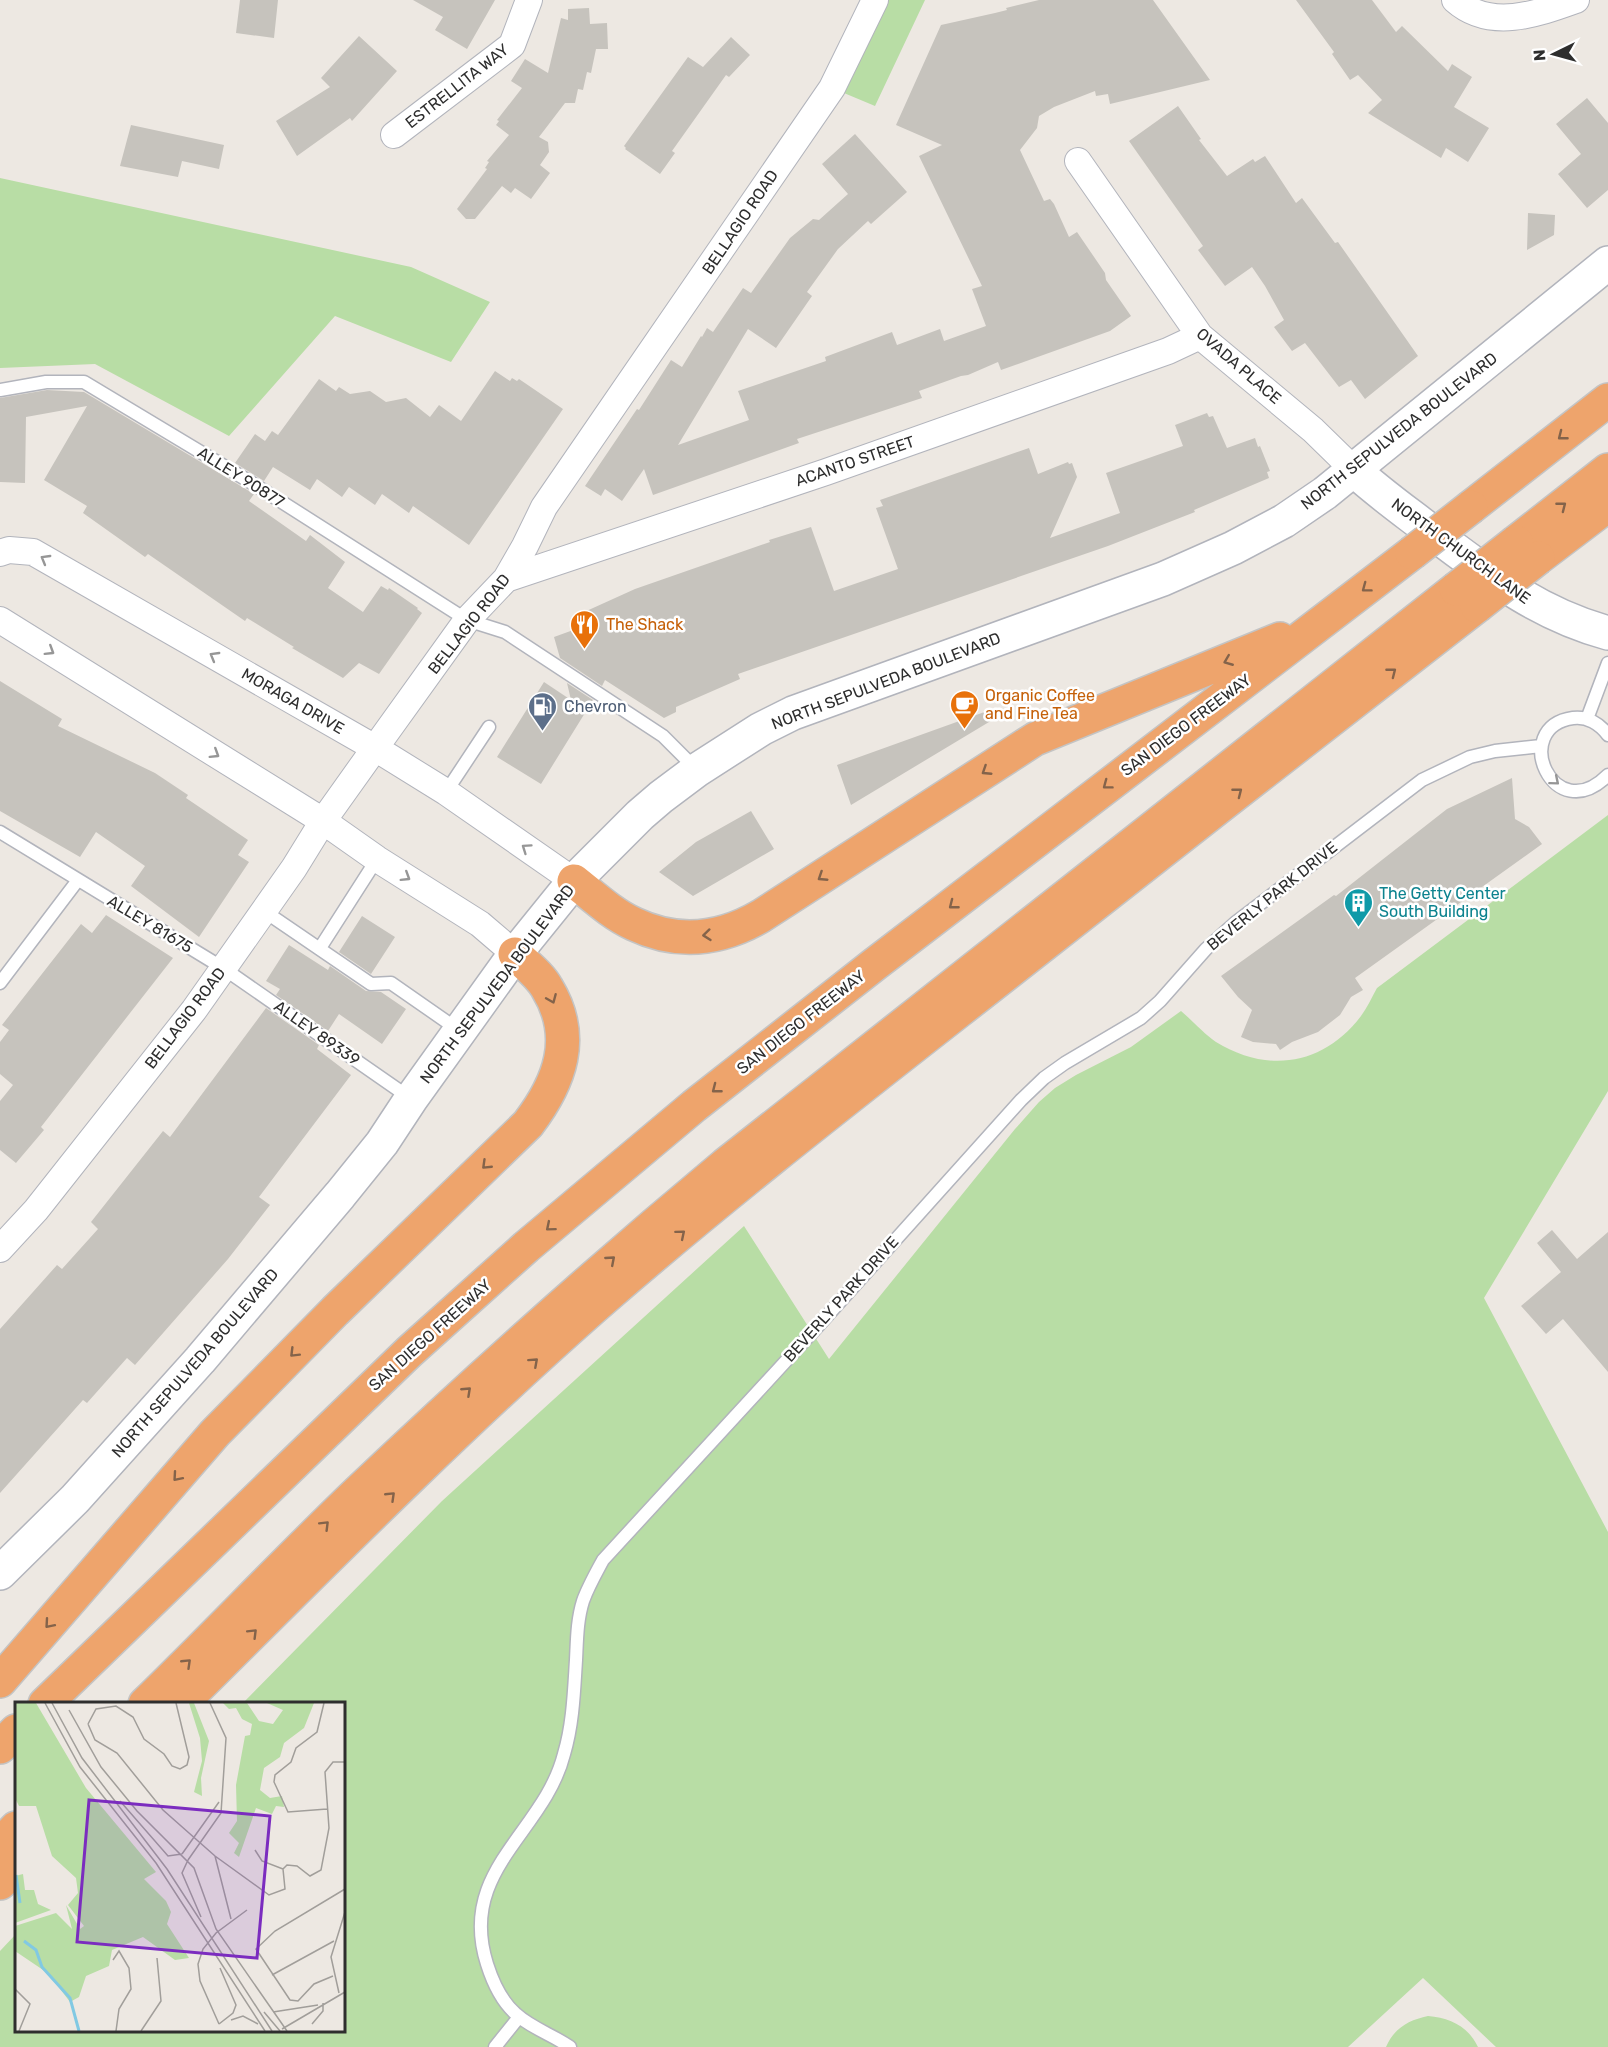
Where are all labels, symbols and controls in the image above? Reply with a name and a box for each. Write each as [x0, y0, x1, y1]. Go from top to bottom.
north arrow [1524, 24, 1584, 84]
street label: ESTRELLITA WAY [402, 40, 512, 132]
text: N [1530, 49, 1550, 62]
street label: BELLAGIO ROAD [698, 166, 782, 278]
street label: OVADA PLACE [1193, 324, 1285, 408]
street label: NORTH SEPULVEDA BOULEVARD [1297, 348, 1501, 514]
one-way arrow [1558, 428, 1569, 439]
street label: ACANTO STREET [793, 432, 917, 490]
street label: ALLEY 90877 [194, 443, 288, 511]
street label: NORTH CHURCH LANE [1388, 494, 1534, 608]
one-way arrow [1555, 502, 1566, 513]
one-way arrow [41, 555, 51, 567]
street label: BELLAGIO ROAD [424, 570, 514, 678]
one-way arrow [1362, 580, 1373, 591]
restaurant icon: The Shack [569, 608, 601, 650]
place label: The Shack [606, 615, 684, 634]
street label: NORTH SEPULVEDA BOULEVARD [769, 628, 1003, 734]
one-way arrow [44, 643, 54, 655]
one-way arrow [210, 652, 221, 663]
one-way arrow [1223, 654, 1234, 666]
street label: MORAGA DRIVE [238, 664, 348, 738]
one-way arrow [1385, 668, 1396, 679]
street label: SAN DIEGO FREEWAY [1117, 670, 1255, 780]
place label: Organic Coffee and Fine Tea [985, 686, 1095, 723]
cafe icon: Organic Coffee and Fine Tea [948, 688, 980, 730]
fuel station icon: Chevron [527, 690, 559, 732]
place label: Chevron [564, 697, 627, 716]
one-way arrow [209, 746, 219, 758]
one-way arrow [982, 764, 993, 775]
one-way arrow [1548, 774, 1559, 785]
one-way arrow [1103, 778, 1114, 789]
one-way arrow [1231, 789, 1242, 800]
street label: BEVERLY PARK DRIVE [1203, 838, 1341, 954]
one-way arrow [521, 844, 532, 855]
one-way arrow [818, 869, 828, 881]
one-way arrow [400, 870, 410, 882]
street label: NORTH SEPULVEDA BOULEVARD [416, 881, 578, 1087]
place label: The Getty Center South Building [1379, 884, 1506, 921]
building icon: The Getty Center South Building [1342, 886, 1374, 928]
street label: ALLEY 81675 [104, 891, 196, 957]
one-way arrow [948, 897, 959, 908]
one-way arrow [703, 928, 712, 941]
street label: BELLAGIO ROAD [141, 964, 229, 1072]
street label: SAN DIEGO FREEWAY [733, 966, 869, 1078]
one-way arrow [545, 992, 557, 1003]
street label: ALLEY 89339 [270, 996, 364, 1070]
one-way arrow [712, 1082, 723, 1093]
one-way arrow [482, 1158, 493, 1169]
one-way arrow [546, 1220, 557, 1231]
one-way arrow [674, 1230, 685, 1241]
street label: BEVERLY PARK DRIVE [780, 1232, 902, 1366]
one-way arrow [605, 1257, 616, 1268]
street label: NORTH SEPULVEDA BOULEVARD [108, 1265, 282, 1461]
street label: SAN DIEGO FREEWAY [365, 1275, 495, 1395]
one-way arrow [290, 1345, 301, 1356]
one-way arrow [527, 1359, 538, 1370]
one-way arrow [460, 1387, 470, 1398]
one-way arrow [173, 1470, 184, 1481]
one-way arrow [385, 1492, 395, 1503]
one-way arrow [318, 1522, 329, 1533]
one-way arrow [45, 1618, 56, 1628]
one-way arrow [245, 1629, 256, 1640]
one-way arrow [179, 1659, 190, 1670]
inset map [15, 1702, 345, 2032]

